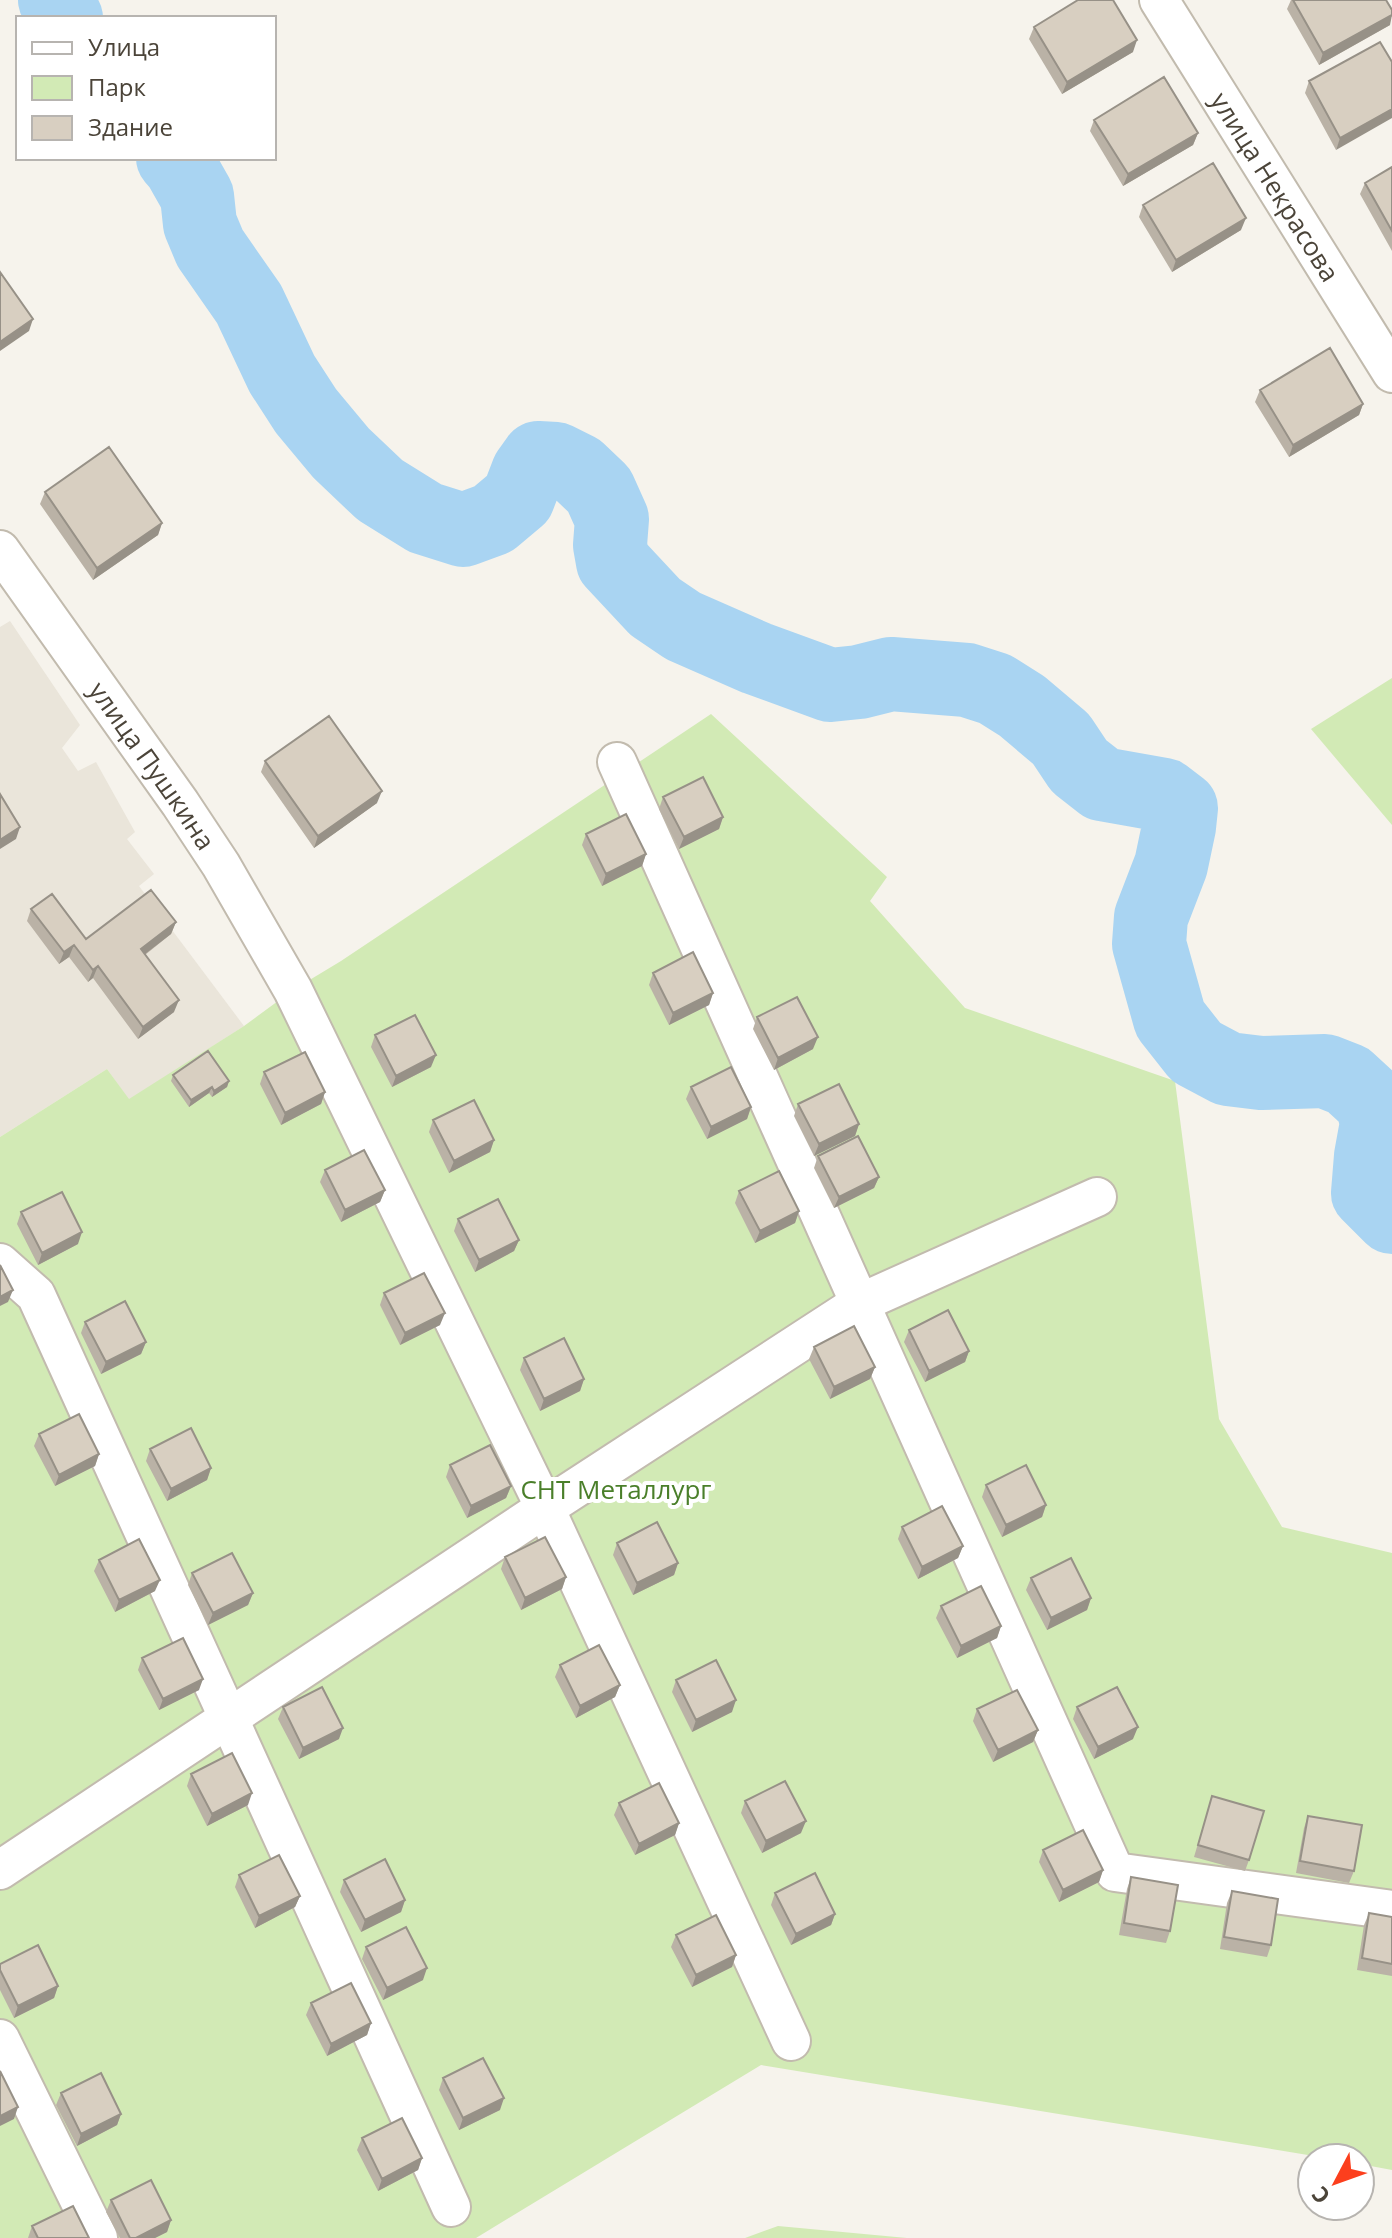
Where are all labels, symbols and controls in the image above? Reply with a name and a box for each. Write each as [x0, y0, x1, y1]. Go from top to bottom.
legend [16, 16, 276, 160]
text: Улица [88, 30, 160, 63]
text: Парк [88, 70, 146, 103]
street label: улица Некрасова [1203, 85, 1348, 288]
text: Здание [88, 110, 173, 143]
street label: улица Пушкина [81, 674, 224, 857]
park label: СНТ Металлург [520, 1471, 712, 1507]
north arrow [1296, 2142, 1376, 2222]
text: С [1304, 2181, 1336, 2211]

